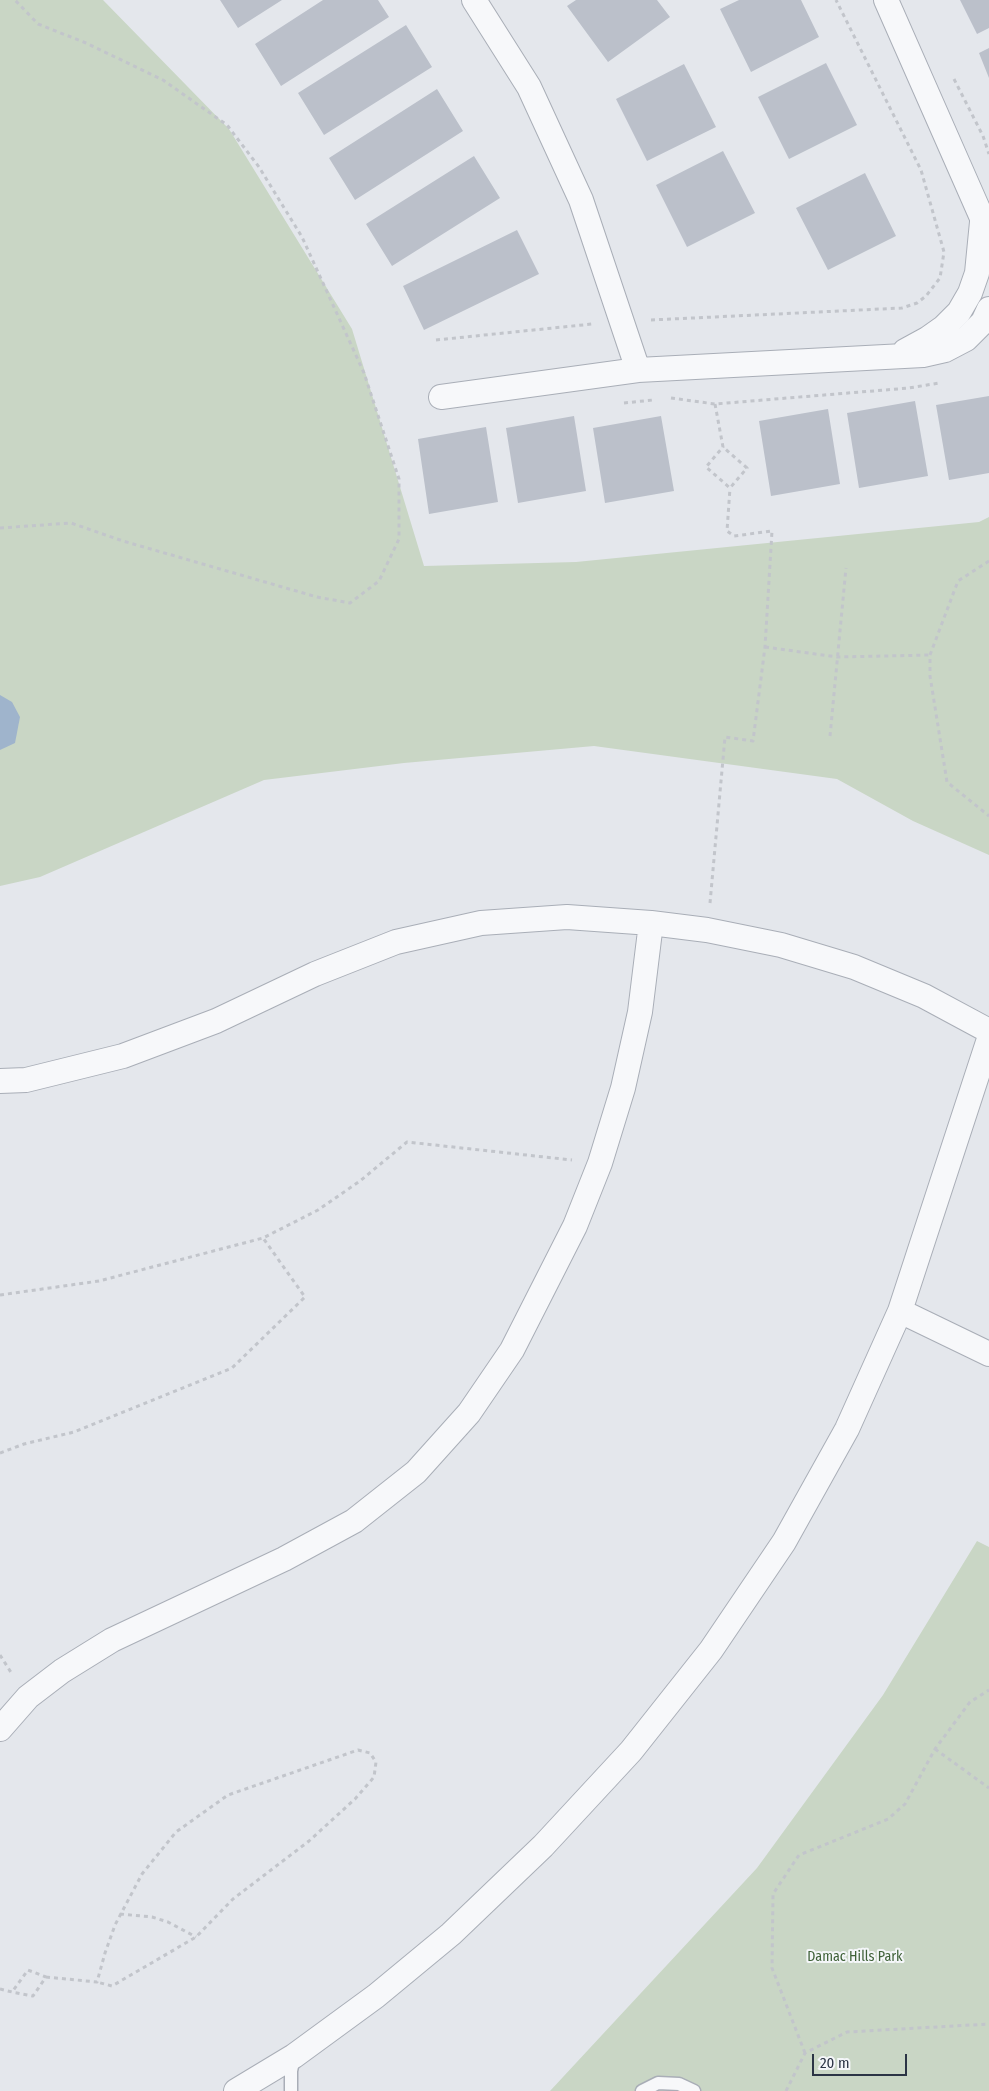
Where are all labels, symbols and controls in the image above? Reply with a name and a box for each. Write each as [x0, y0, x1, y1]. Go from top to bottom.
park label: Damac Hills Park [807, 1949, 903, 1965]
scale bar [814, 2044, 909, 2076]
text: 20 m [820, 2054, 850, 2072]

